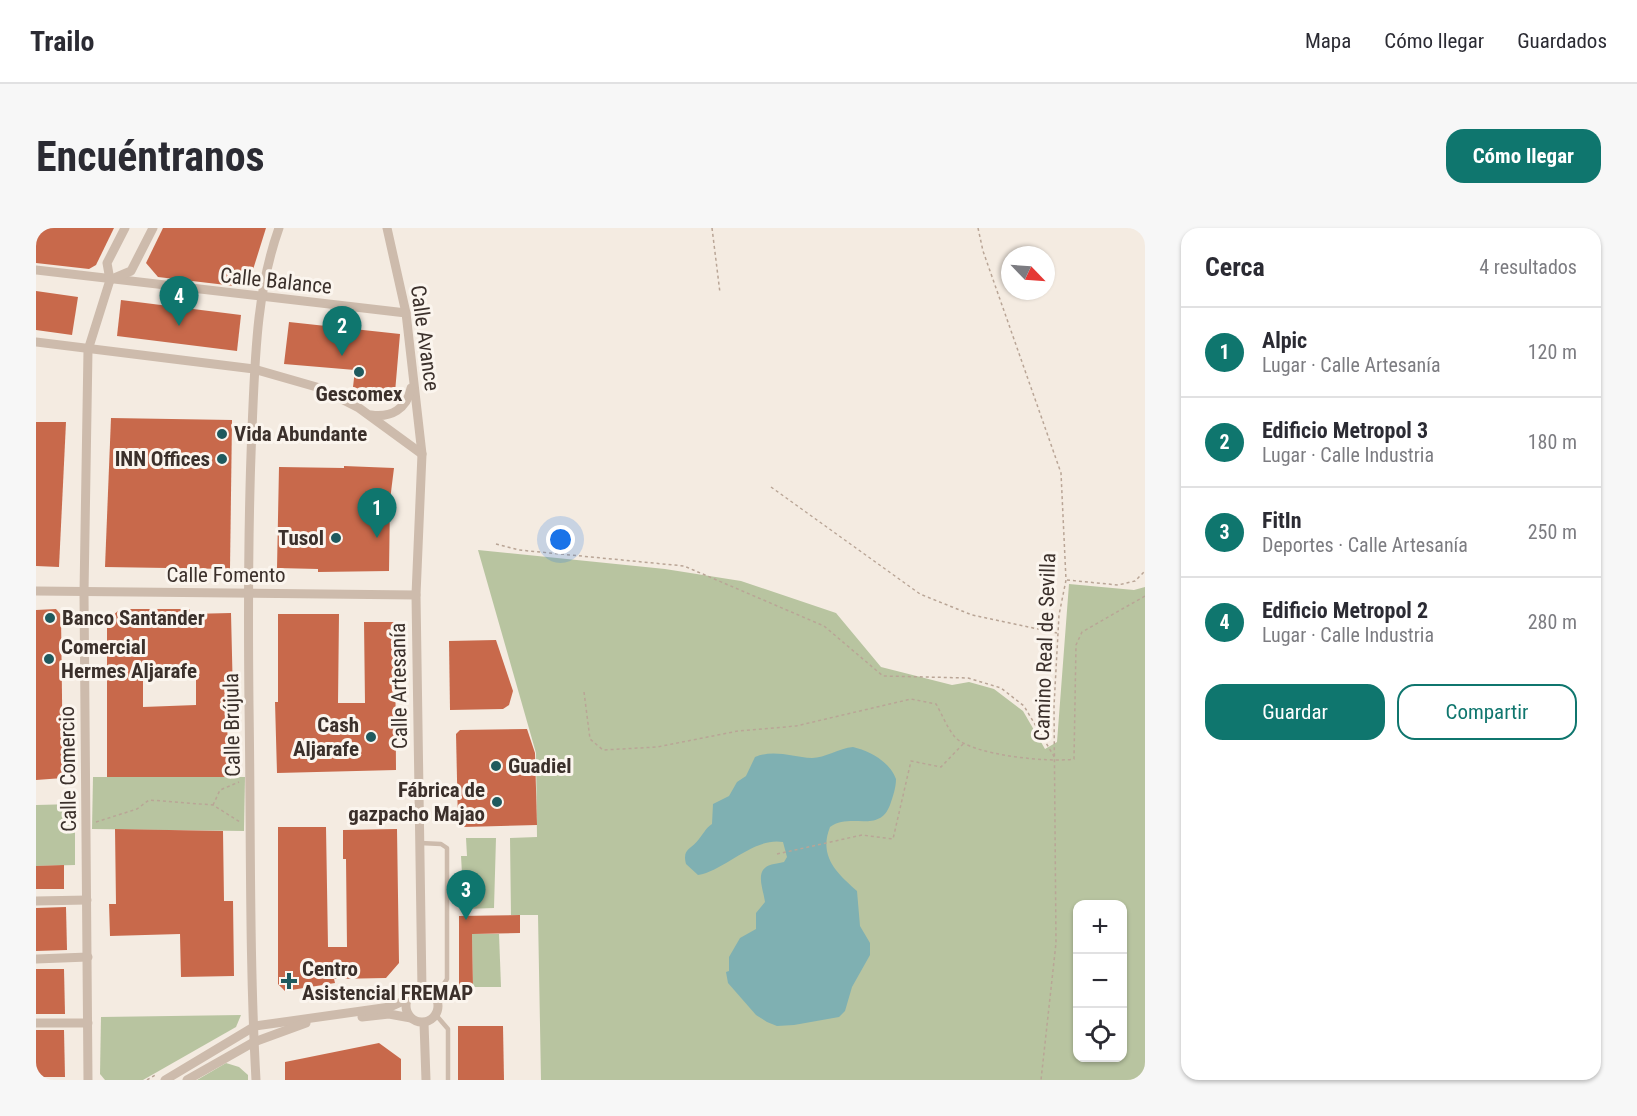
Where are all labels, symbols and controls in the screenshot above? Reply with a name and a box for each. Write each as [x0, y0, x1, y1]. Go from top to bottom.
text: Trailo [30, 25, 94, 58]
text: Mapa [1305, 29, 1351, 53]
text: Cómo llegar [1384, 29, 1484, 53]
text: Guardados [1517, 29, 1607, 53]
button: Cómo llegar [1446, 129, 1601, 183]
text: Encuéntranos [36, 132, 265, 181]
north arrow [1001, 246, 1055, 300]
text: Cerca [1205, 252, 1265, 282]
text: 4 resultados [1479, 255, 1577, 279]
street label: Calle Balance [219, 263, 333, 299]
pin: 4 [160, 276, 198, 326]
street label: Calle Avance [406, 284, 444, 393]
pin: 2 [322, 306, 362, 356]
text: Alpic [1262, 328, 1307, 353]
text: 1 [1219, 340, 1230, 364]
text: 120 m [1528, 340, 1577, 364]
text: Lugar · Calle Artesanía [1262, 353, 1441, 377]
marker: Gescomex [352, 365, 366, 379]
place label: Gescomex [315, 382, 403, 406]
text: Edificio Metropol 3 [1262, 418, 1428, 443]
place label: Vida Abundante [234, 422, 367, 446]
marker: Vida Abundante [215, 427, 229, 441]
text: 2 [1219, 430, 1230, 454]
text: 180 m [1528, 430, 1577, 454]
text: Lugar · Calle Industria [1262, 443, 1434, 467]
place label: INN Offices [115, 447, 210, 471]
marker: INN Offices [215, 452, 229, 466]
pin: 1 [358, 488, 396, 538]
text: FitIn [1262, 508, 1302, 533]
text: 3 [1219, 520, 1230, 544]
text: 250 m [1528, 520, 1577, 544]
your location [546, 525, 575, 554]
place label: Tusol [278, 526, 324, 550]
marker: Tusol [329, 531, 343, 545]
text: Deportes · Calle Artesanía [1262, 533, 1468, 557]
street label: Camino Real de Sevilla [1030, 553, 1060, 741]
street label: Calle Fomento [166, 563, 286, 587]
text: Edificio Metropol 2 [1262, 598, 1428, 623]
place label: Banco Santander [62, 606, 205, 630]
text: 4 [1219, 610, 1230, 634]
text: 280 m [1528, 610, 1577, 634]
marker: Banco Santander [43, 611, 57, 625]
street label: Calle Artesanía [386, 623, 412, 749]
text: Lugar · Calle Industria [1262, 623, 1434, 647]
place label: Comercial Hermes Aljarafe [61, 635, 197, 683]
marker: Comercial Hermes Aljarafe [42, 652, 56, 666]
street label: Calle Brújula [219, 673, 245, 777]
button: Guardar [1205, 684, 1385, 740]
button: Compartir [1397, 684, 1577, 740]
street label: Calle Comercio [55, 706, 81, 832]
place label: Cash Aljarafe [293, 713, 359, 761]
marker: Cash Aljarafe [364, 730, 378, 744]
place label: Guadiel [508, 754, 572, 778]
marker: Guadiel [489, 759, 503, 773]
place label: Fábrica de gazpacho Majao [348, 778, 485, 826]
marker: Fábrica de gazpacho Majao [490, 795, 504, 809]
pin: 3 [446, 870, 486, 920]
map controls [1073, 900, 1127, 1062]
button: + [1073, 900, 1127, 954]
button: − [1073, 954, 1127, 1008]
place label: Centro Asistencial FREMAP [302, 957, 473, 1005]
marker: Centro Asistencial FREMAP [280, 972, 298, 990]
button: locate [1073, 1008, 1127, 1062]

